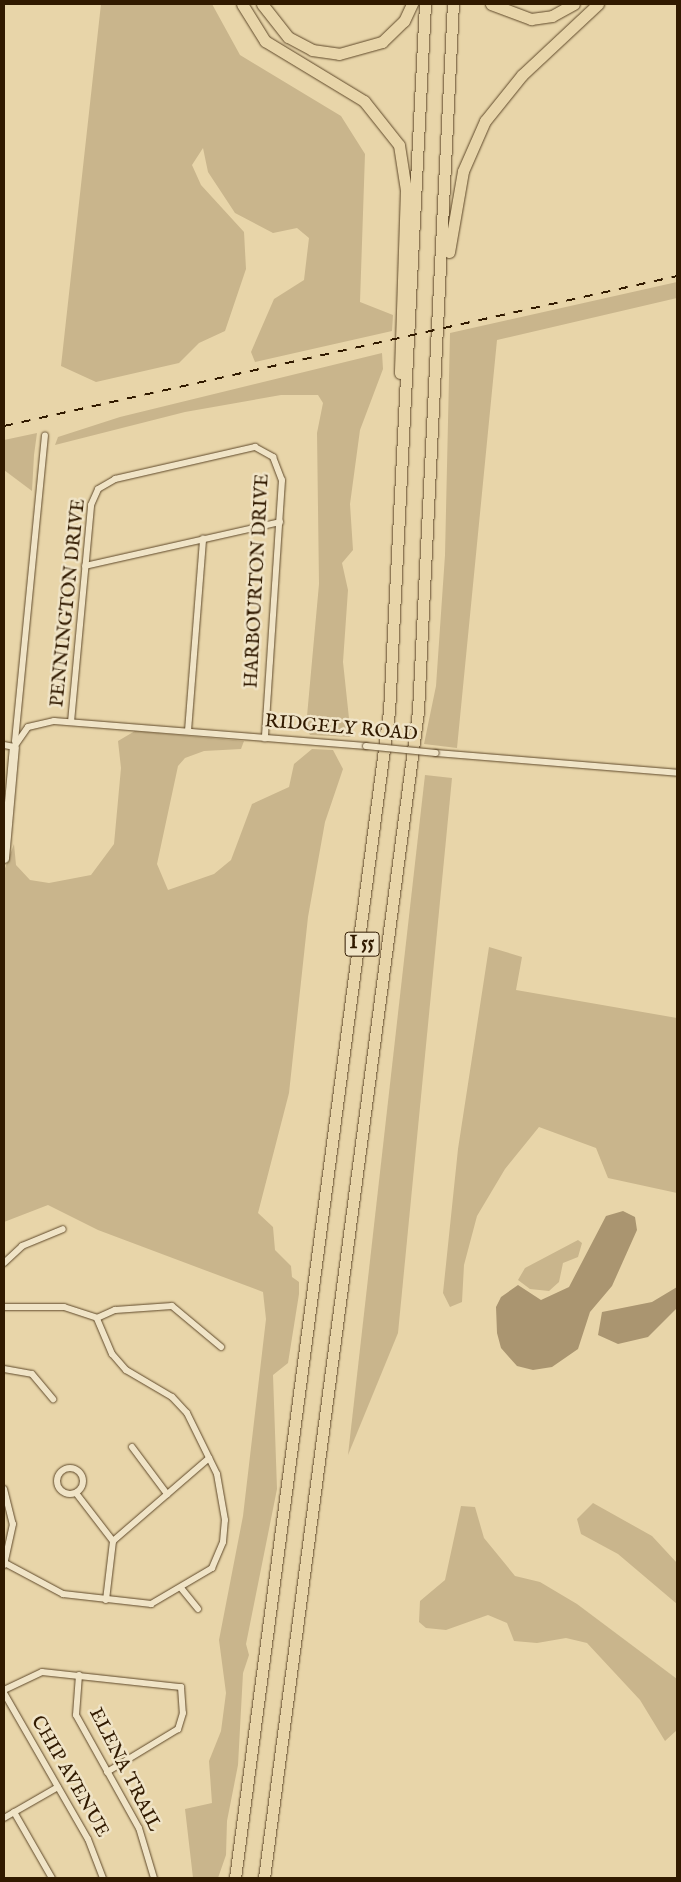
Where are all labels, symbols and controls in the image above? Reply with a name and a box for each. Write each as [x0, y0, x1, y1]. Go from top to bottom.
street label: HARBOURTON DRIVE [241, 473, 275, 689]
street label: PENNINGTON DRIVE [47, 498, 91, 708]
street label: RIDGELY ROAD [264, 711, 418, 747]
road number: I 55 [344, 929, 380, 960]
street label: ELENA TRAIL [83, 1704, 165, 1836]
street label: CHIP AVENUE [25, 1712, 113, 1842]

